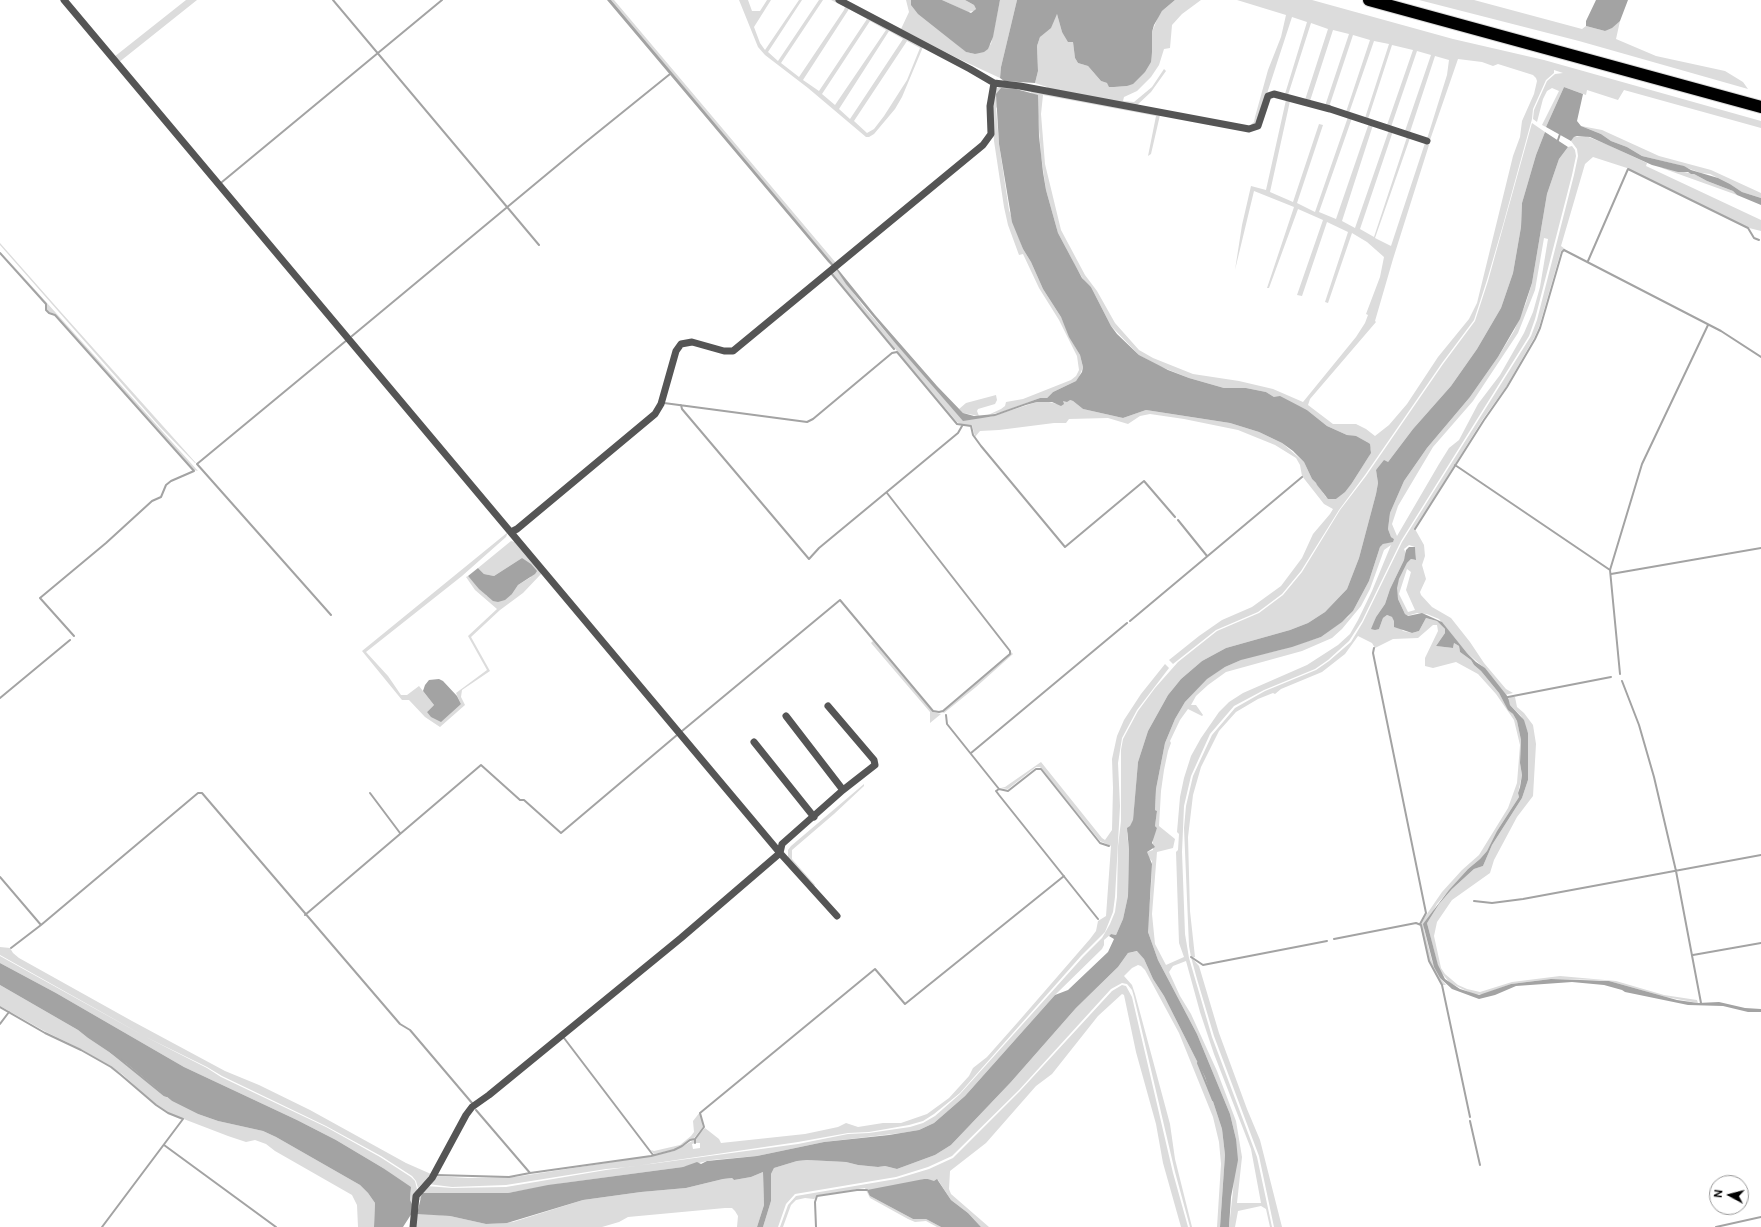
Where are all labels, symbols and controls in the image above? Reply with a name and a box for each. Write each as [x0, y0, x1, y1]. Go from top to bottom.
north arrow [1709, 1175, 1749, 1215]
text: N [1711, 1189, 1726, 1198]

